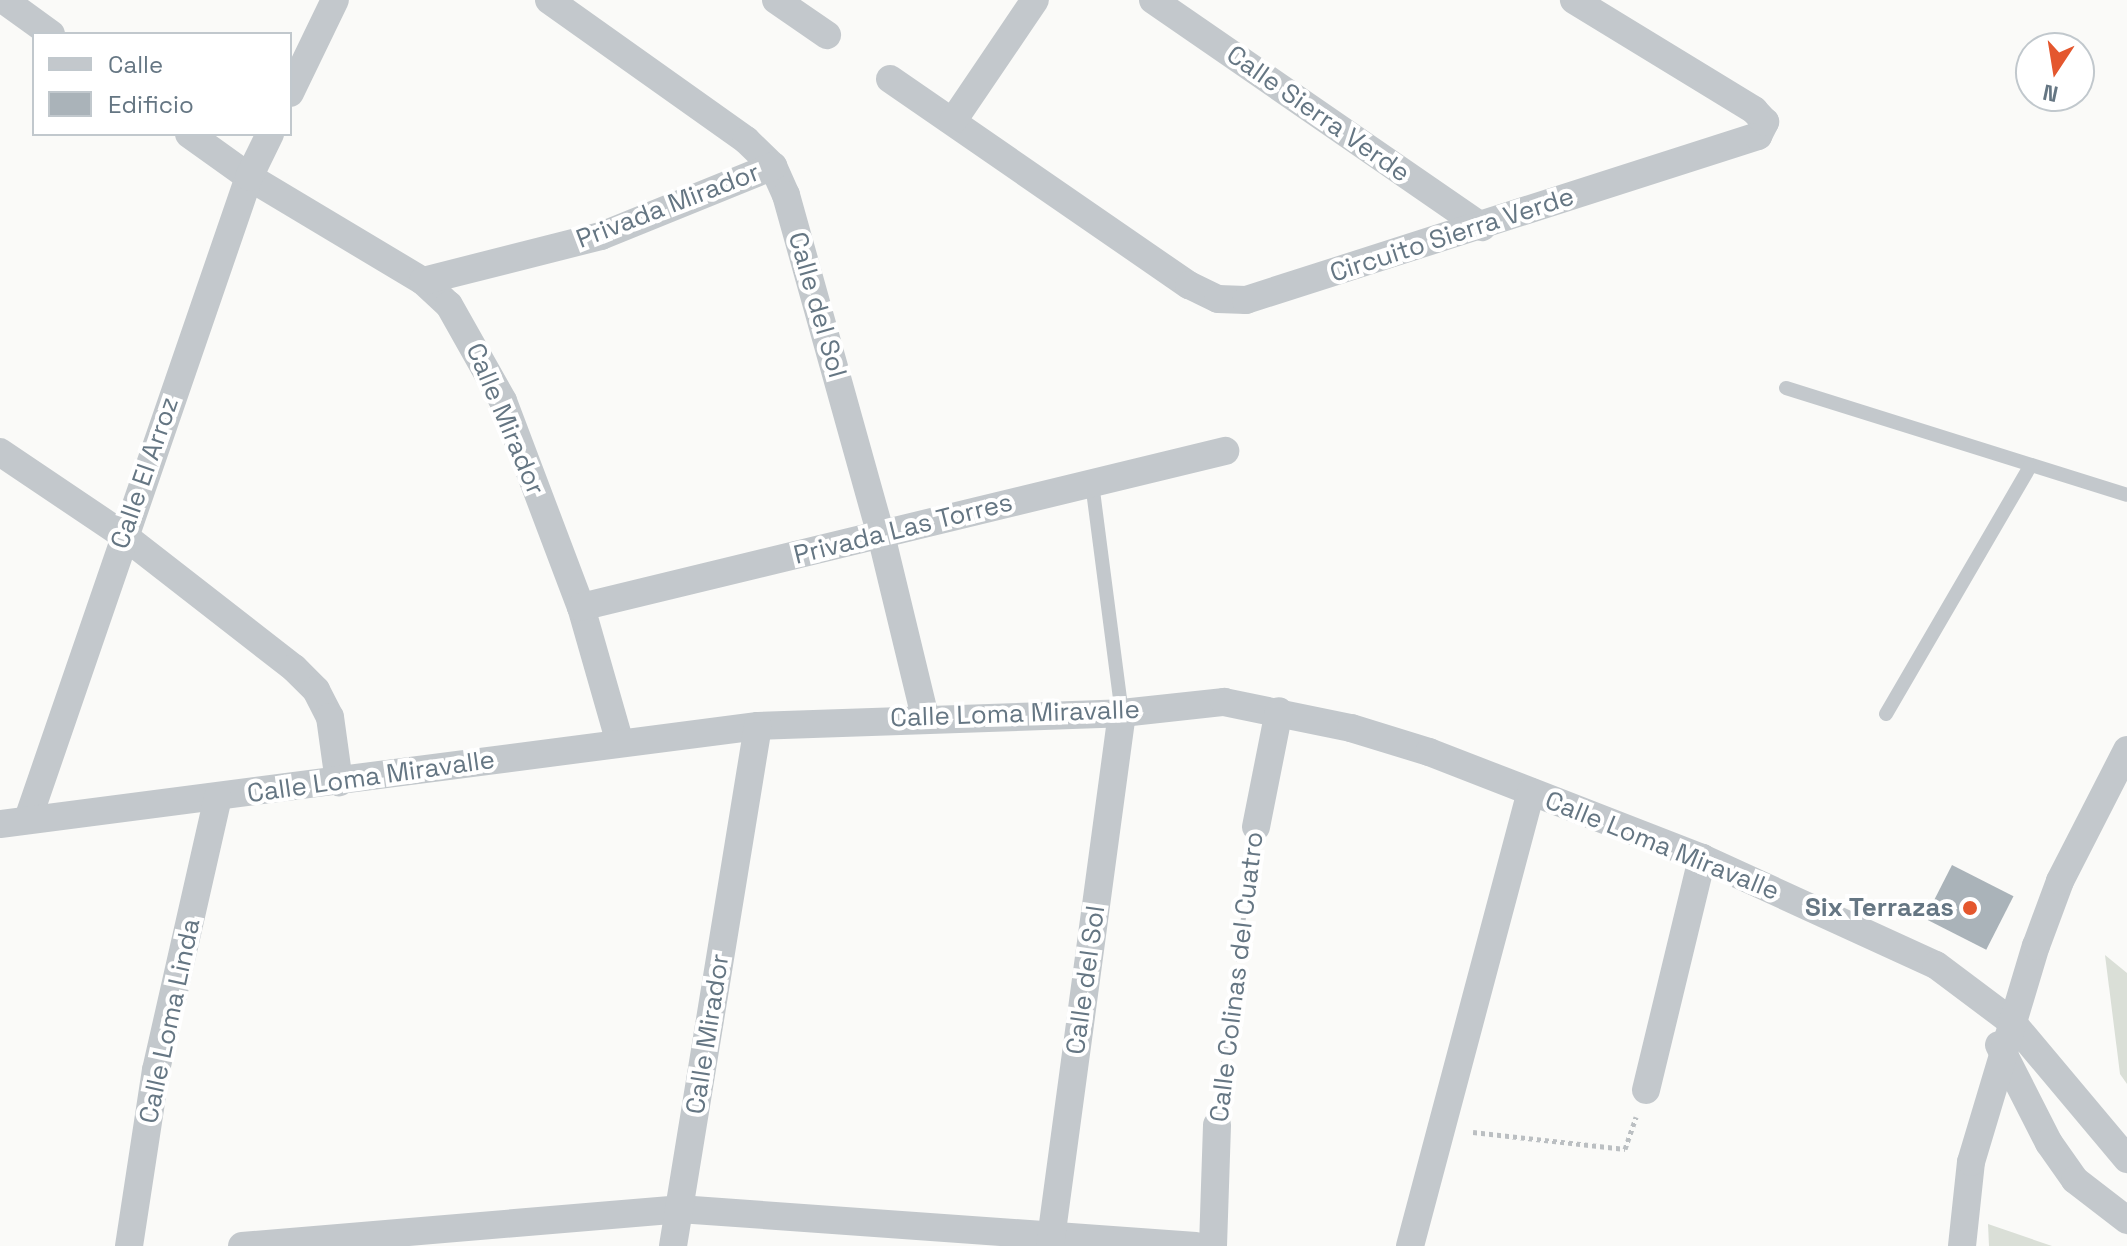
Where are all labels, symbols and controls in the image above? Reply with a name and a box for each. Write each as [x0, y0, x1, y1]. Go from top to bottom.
legend [32, 32, 292, 136]
north arrow [2015, 32, 2095, 112]
street label: Calle Sierra Verde [1220, 39, 1416, 189]
text: Calle [108, 49, 163, 80]
text: N [2040, 78, 2061, 109]
text: Edificio [108, 89, 194, 120]
street label: Privada Mirador [572, 157, 764, 255]
street label: Circuito Sierra Verde [1326, 181, 1578, 289]
street label: Calle del Sol [781, 229, 853, 381]
street label: Calle Mirador [459, 338, 551, 500]
street label: Calle El Arroz [104, 393, 186, 553]
street label: Privada Las Torres [790, 487, 1016, 571]
street label: Calle Loma Miravalle [890, 694, 1140, 734]
street label: Calle Loma Miravalle [245, 744, 497, 810]
street label: Calle Loma Miravalle [1540, 785, 1784, 907]
street label: Calle Colinas del Cuatro [1204, 830, 1270, 1124]
place label: Six Terrazas [1804, 892, 1954, 924]
marker: Six Terrazas [1961, 899, 1979, 917]
street label: Calle del Sol [1060, 904, 1112, 1056]
street label: Calle Loma Linda [133, 916, 207, 1126]
street label: Calle Mirador [680, 952, 736, 1116]

